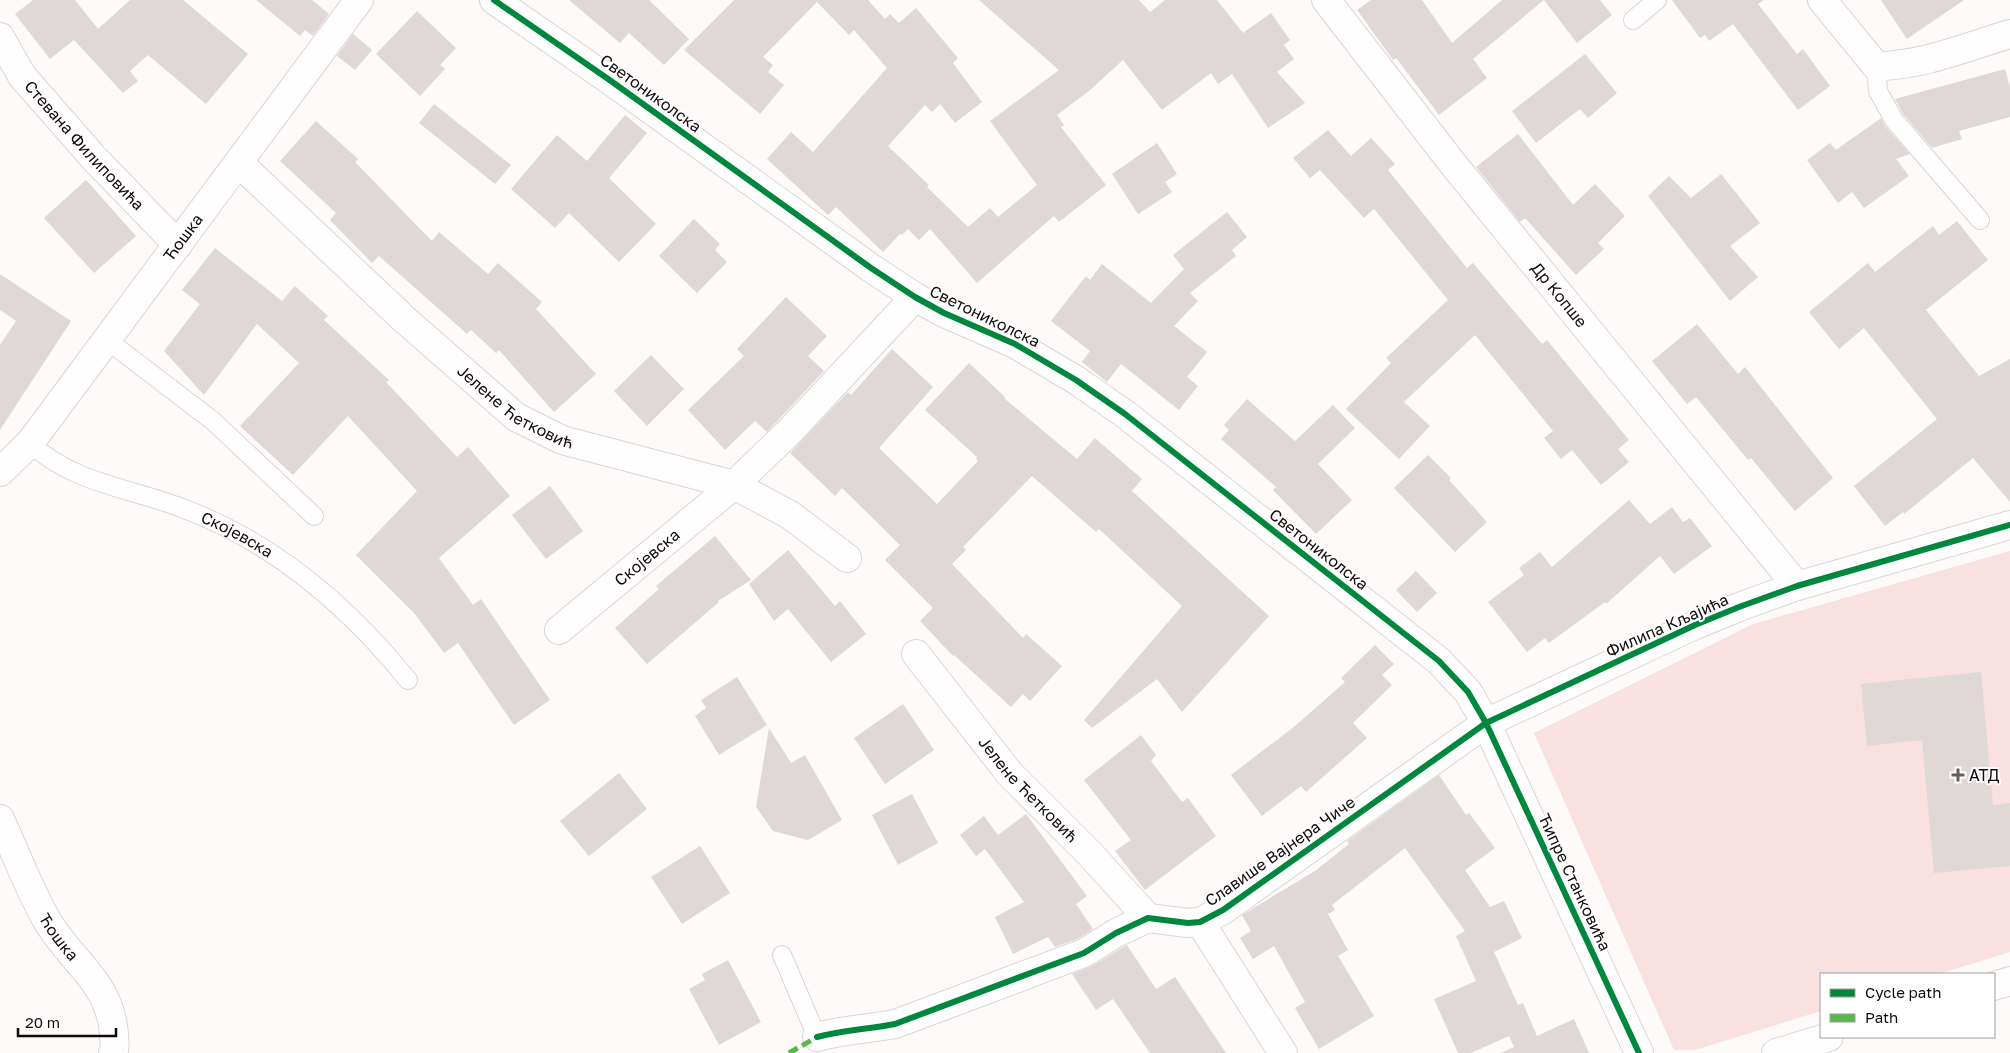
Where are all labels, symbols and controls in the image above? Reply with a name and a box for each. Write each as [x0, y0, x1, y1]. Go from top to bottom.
street label: Светониколска [596, 50, 706, 136]
street label: Стевана Филиповића [20, 76, 149, 214]
street label: Ћошка [159, 210, 207, 265]
street label: Др Копше [1527, 258, 1592, 331]
street label: Светониколска [927, 281, 1043, 351]
street label: Јелене Ћетковић [453, 360, 575, 453]
street label: Светониколска [1265, 504, 1373, 594]
street label: Скојевска [198, 507, 277, 562]
street label: Скојевска [610, 524, 684, 590]
street label: Филипа Кљајића [1603, 589, 1731, 661]
street label: Јелене Ћетковић [974, 732, 1082, 846]
place label: АТД [1969, 765, 2000, 785]
marker: АТД [1951, 768, 1965, 782]
street label: Славише Вајнера Чиче [1201, 792, 1359, 910]
street label: Ћипре Станковића [1534, 810, 1616, 954]
street label: Ћошка [35, 910, 83, 965]
legend [1820, 973, 1995, 1038]
text: Cycle path [1865, 983, 1941, 1001]
scale bar [18, 1006, 115, 1038]
text: Path [1865, 1008, 1898, 1026]
text: 20 m [25, 1013, 60, 1031]

